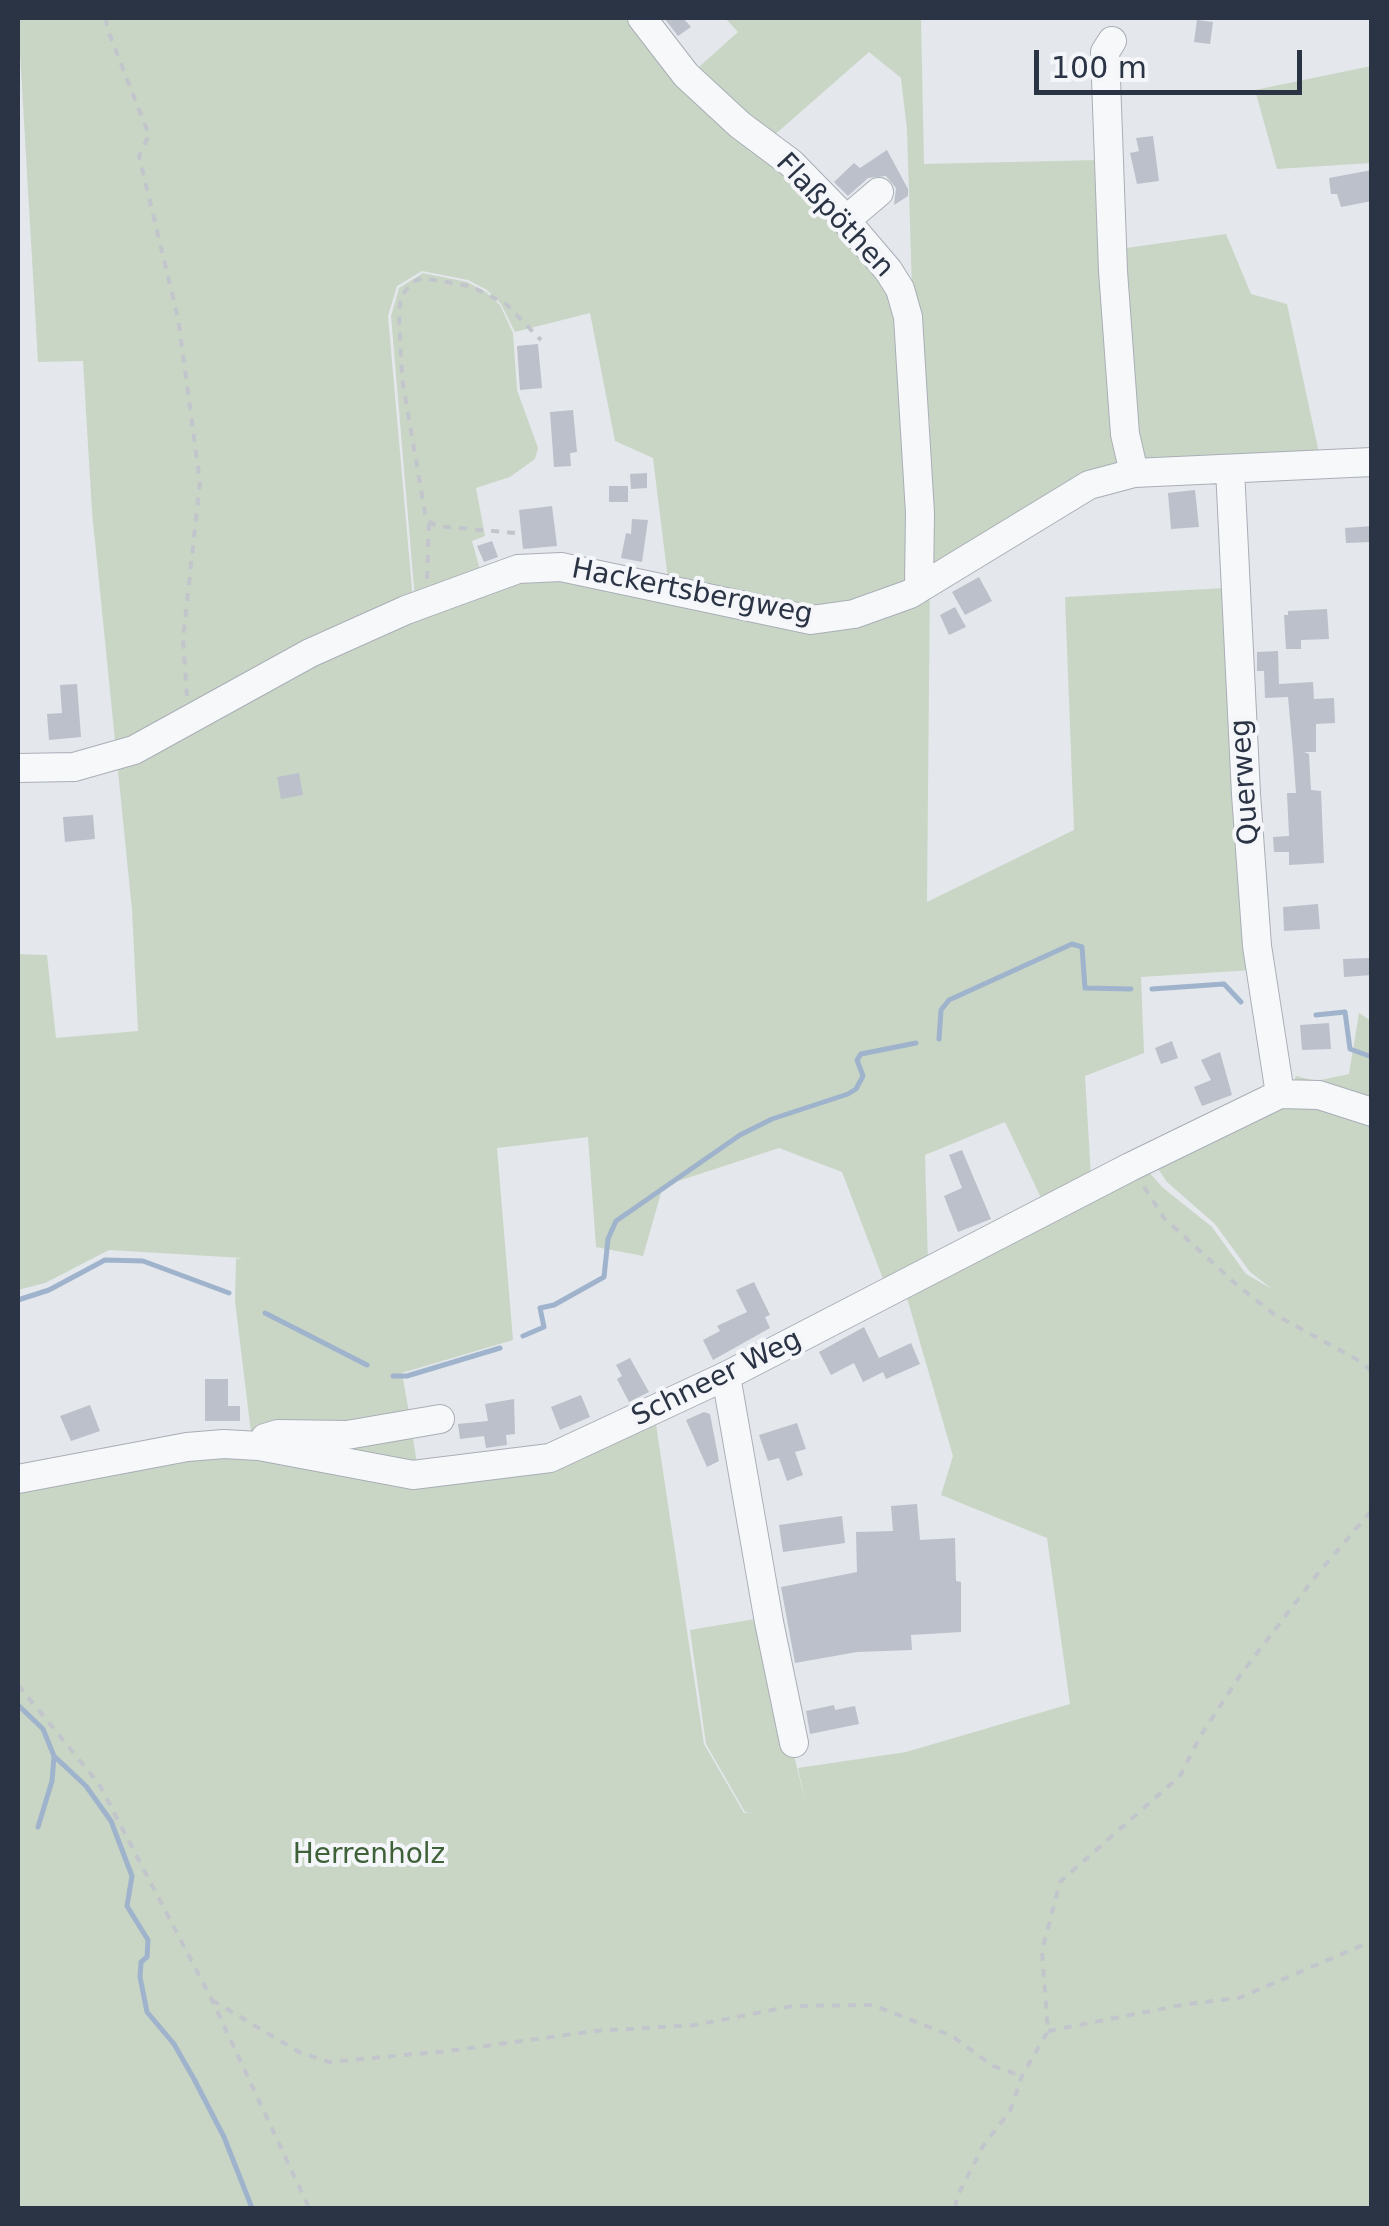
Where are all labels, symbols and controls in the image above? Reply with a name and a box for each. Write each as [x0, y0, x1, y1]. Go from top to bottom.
scale bar [1039, 30, 1306, 92]
text: 100 m [1051, 50, 1147, 85]
street label: Flaßpöthen [768, 147, 900, 285]
street label: Hackertsbergweg [569, 553, 815, 633]
street label: Querweg [1225, 718, 1267, 846]
street label: Schneer Weg [627, 1323, 807, 1435]
park label: Herrenholz [293, 1839, 445, 1873]

